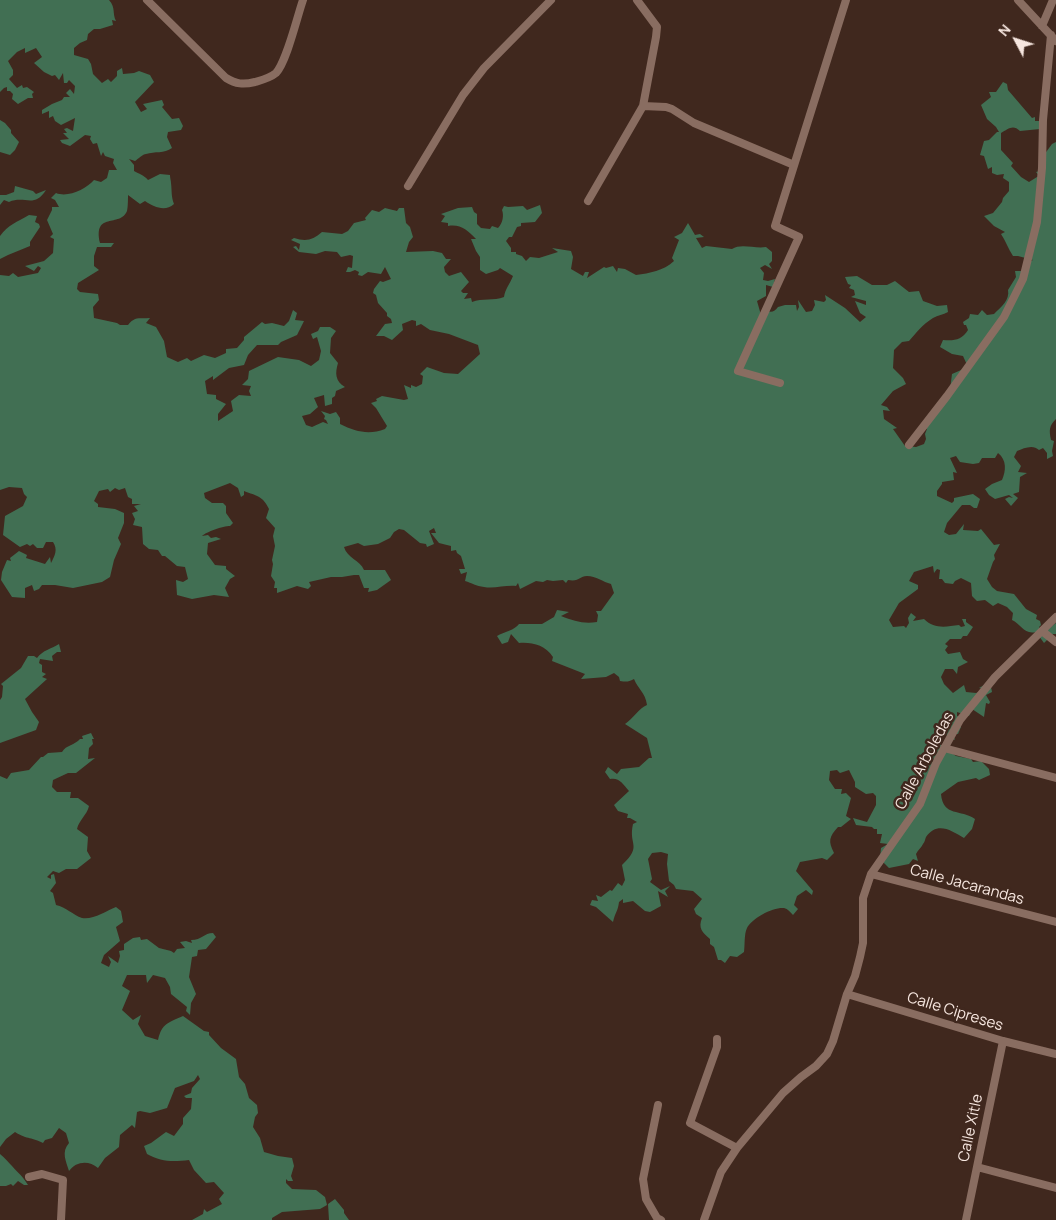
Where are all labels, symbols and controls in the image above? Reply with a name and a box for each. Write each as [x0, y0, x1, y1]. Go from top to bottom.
north arrow [991, 15, 1041, 65]
text: N [994, 20, 1015, 40]
street label: Calle Arboledas [892, 709, 958, 813]
street label: Calle Jacarandas [908, 861, 1026, 909]
street label: Calle Cipreses [905, 989, 1005, 1035]
street label: Calle Xitle [955, 1093, 987, 1163]

